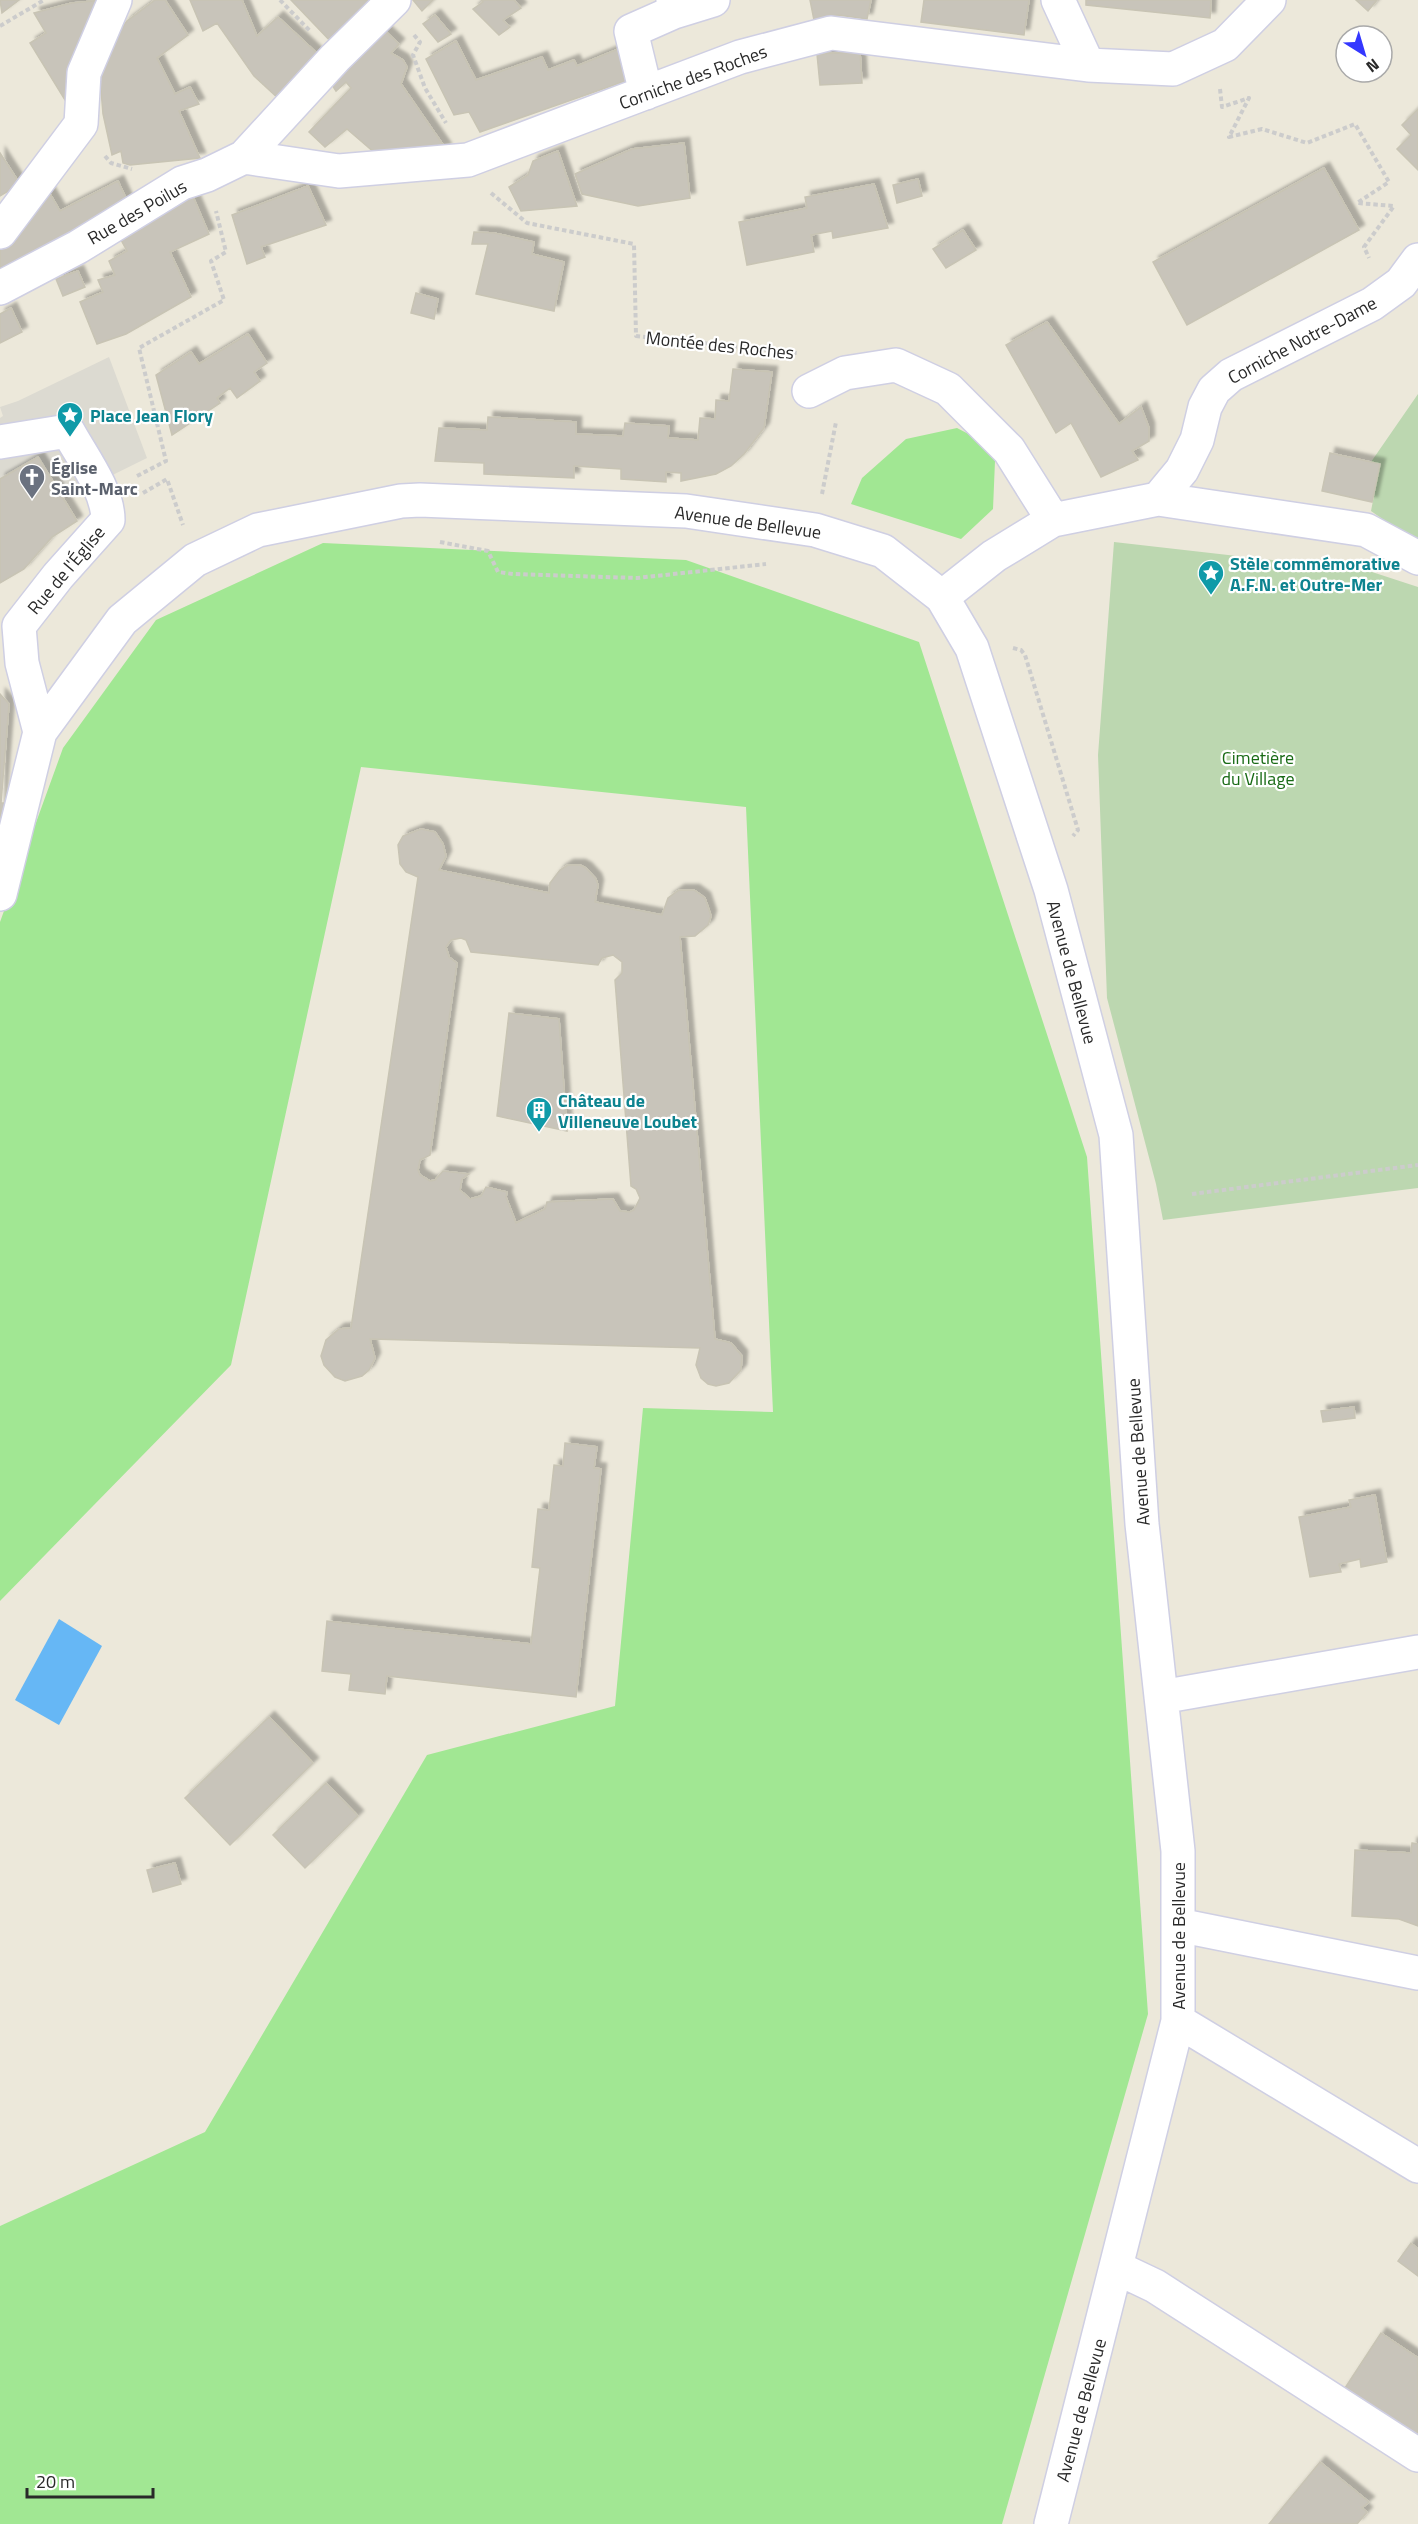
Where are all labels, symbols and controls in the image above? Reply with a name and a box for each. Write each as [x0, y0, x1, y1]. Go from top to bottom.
north arrow [1334, 24, 1394, 84]
street label: Corniche des Roches [615, 38, 771, 116]
text: N [1361, 53, 1385, 79]
street label: Rue des Poilus [82, 173, 192, 251]
street label: Corniche Notre-Dame [1223, 289, 1381, 391]
street label: Montée des Roches [645, 324, 795, 366]
place icon: Place Jean Flory [55, 400, 85, 438]
place label: Place Jean Flory [90, 402, 213, 429]
place label: Église Saint-Marc [51, 454, 138, 502]
church icon: Église Saint-Marc [17, 462, 47, 500]
street label: Avenue de Bellevue [673, 498, 823, 546]
street label: Rue de l'Église [21, 520, 111, 620]
place label: Stèle commémorative A.F.N. et Outre-Mer [1230, 550, 1400, 598]
place icon: Stèle commémorative A.F.N. et Outre-Mer [1196, 558, 1226, 596]
park label: Cimetière du Village [1221, 744, 1295, 792]
street label: Avenue de Bellevue [1040, 897, 1104, 1047]
place label: Château de Villeneuve Loubet [558, 1087, 697, 1135]
building icon: Château de Villeneuve Loubet [524, 1095, 554, 1133]
street label: Avenue de Bellevue [1119, 1377, 1157, 1527]
street label: Avenue de Bellevue [1165, 1862, 1192, 2010]
street label: Avenue de Bellevue [1049, 2335, 1113, 2485]
scale bar [27, 2461, 153, 2499]
text: 20 m [36, 2468, 75, 2495]

